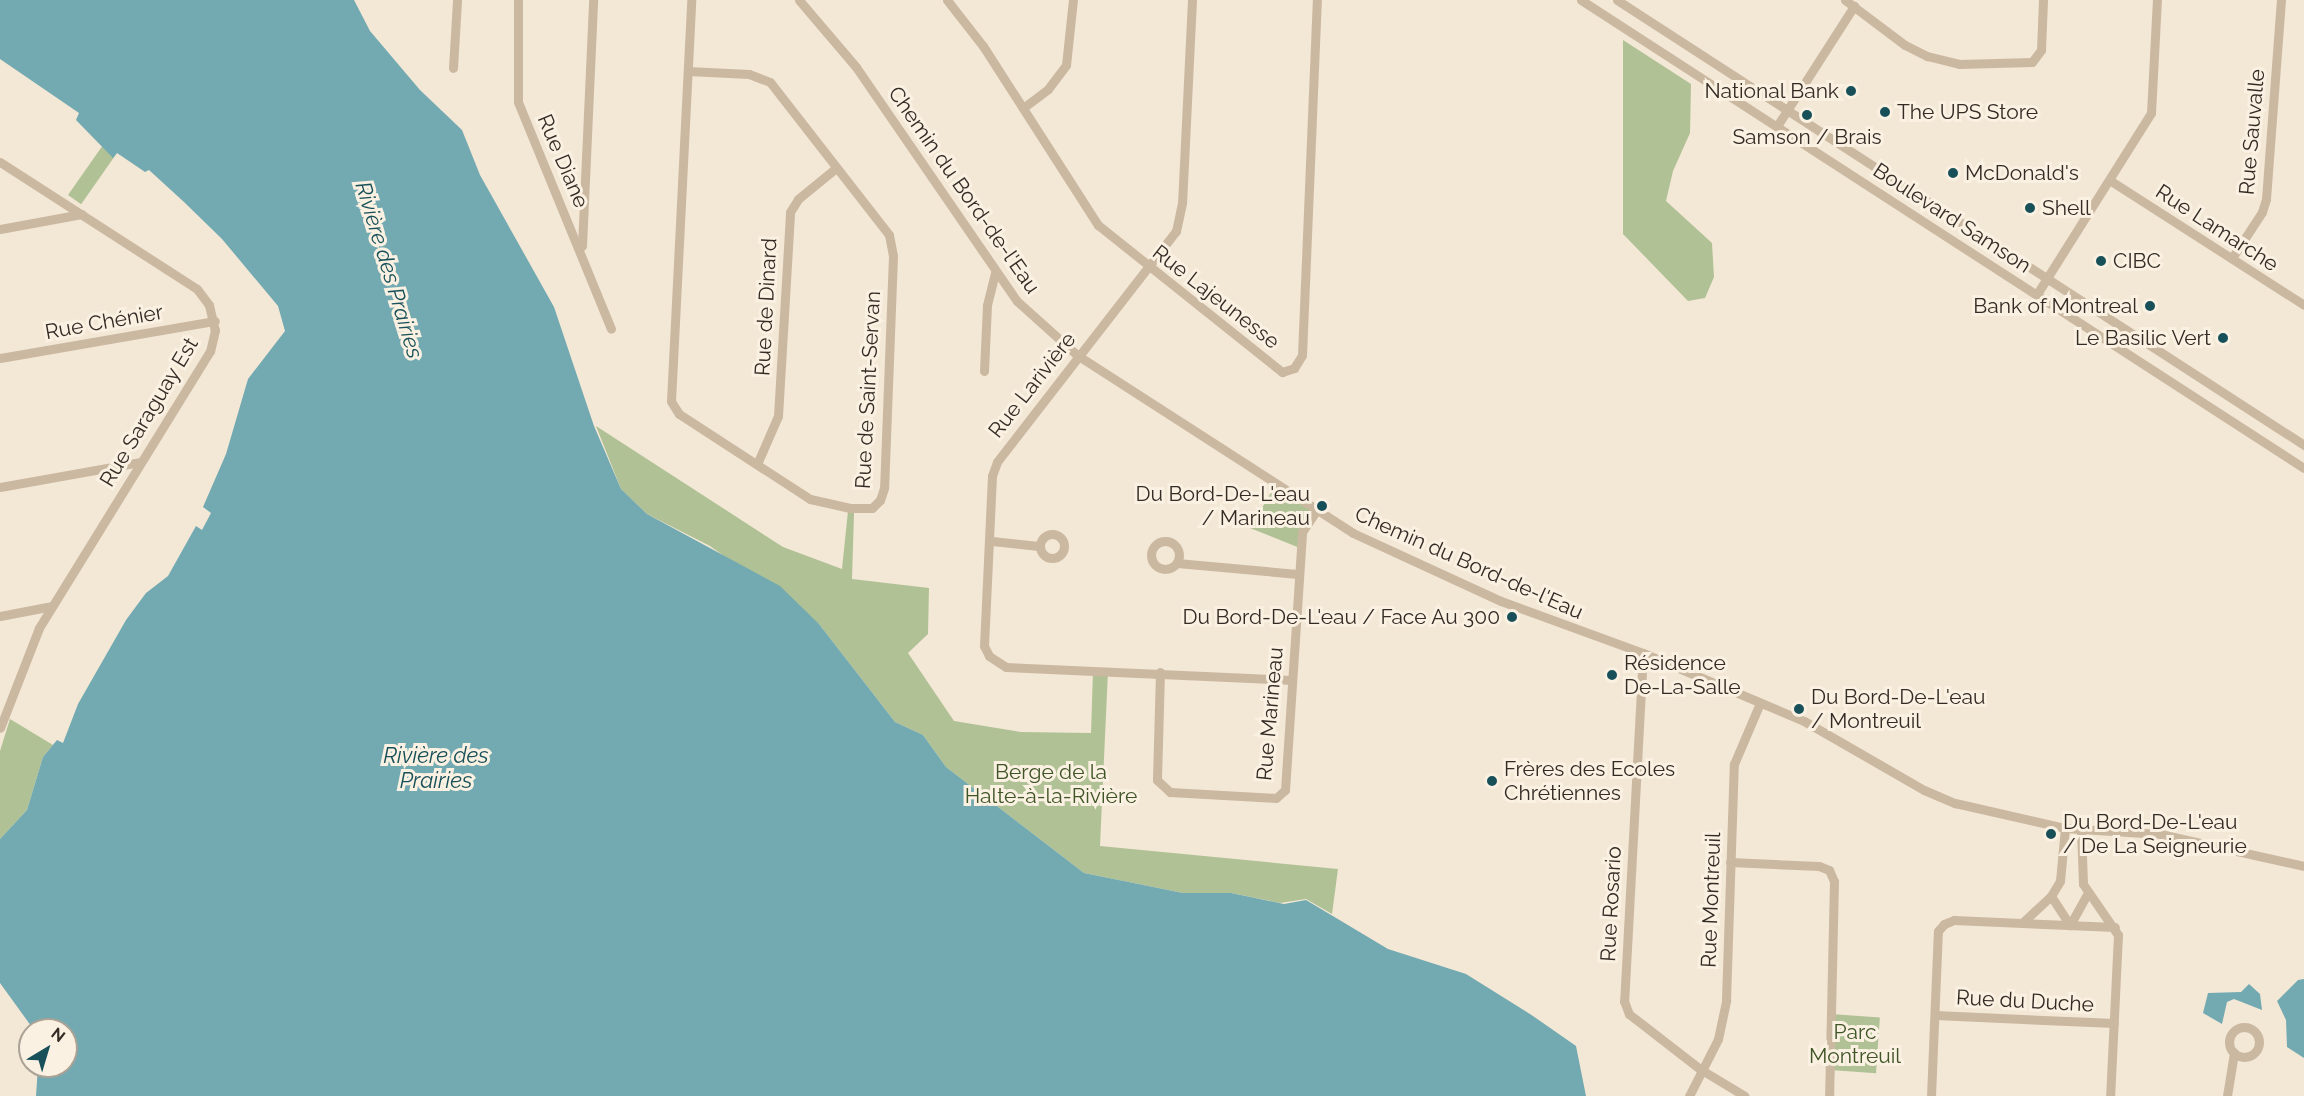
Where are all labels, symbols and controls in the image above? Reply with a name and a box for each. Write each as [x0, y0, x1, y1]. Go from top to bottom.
street label: Rue Sauvalle [2234, 68, 2270, 196]
place label: National Bank [1704, 78, 1839, 104]
street label: Chemin du Bord-de-l'Eau [883, 81, 1045, 299]
marker: National Bank [1844, 84, 1858, 98]
place label: The UPS Store [1897, 99, 2038, 125]
marker: The UPS Store [1878, 105, 1892, 119]
marker: Samson / Brais [1800, 108, 1814, 122]
street label: Rue Diane [532, 110, 594, 212]
place label: Samson / Brais [1732, 124, 1882, 150]
street label: Boulevard Samson [1868, 158, 2036, 278]
place label: McDonald's [1965, 160, 2079, 186]
marker: McDonald's [1946, 166, 1960, 180]
water label: Rivière des Prairies [350, 178, 428, 362]
street label: Rue Lamarche [2151, 179, 2283, 277]
place label: Shell [2042, 195, 2091, 221]
marker: Shell [2023, 201, 2037, 215]
street label: Rue de Dinard [750, 237, 782, 377]
street label: Rue Lajeunesse [1148, 240, 1284, 354]
place label: CIBC [2113, 248, 2161, 274]
marker: CIBC [2094, 254, 2108, 268]
street label: Rue de Saint-Servan [850, 290, 886, 490]
place label: Bank of Montreal [1973, 293, 2138, 319]
street label: Rue Chénier [43, 299, 165, 345]
marker: Bank of Montreal [2143, 299, 2157, 313]
place label: Le Basilic Vert [2074, 325, 2211, 351]
street label: Rue Larivière [983, 327, 1081, 443]
marker: Le Basilic Vert [2216, 331, 2230, 345]
street label: Rue Saraguay Est [94, 333, 204, 491]
place label: Du Bord-De-L'eau / Marineau [1136, 481, 1310, 531]
marker: Du Bord-De-L'eau / Marineau [1315, 499, 1329, 513]
street label: Chemin du Bord-de-l'Eau [1351, 501, 1587, 625]
place label: Du Bord-De-L'eau / Face Au 300 [1182, 604, 1500, 630]
marker: Du Bord-De-L'eau / Face Au 300 [1505, 610, 1519, 624]
street label: Rue Marineau [1252, 646, 1288, 782]
place label: Résidence De-La-Salle [1624, 650, 1741, 700]
marker: Résidence De-La-Salle [1605, 668, 1619, 682]
place label: Du Bord-De-L'eau / Montreuil [1811, 684, 1985, 734]
marker: Du Bord-De-L'eau / Montreuil [1792, 702, 1806, 716]
water label: Rivière des Prairies [383, 742, 489, 794]
place label: Frères des Ecoles Chrétiennes [1504, 756, 1675, 806]
park label: Berge de la Halte-à-la-Rivière [965, 759, 1137, 809]
marker: Frères des Ecoles Chrétiennes [1485, 774, 1499, 788]
place label: Du Bord-De-L'eau / De La Seigneurie [2063, 809, 2247, 859]
marker: Du Bord-De-L'eau / De La Seigneurie [2044, 827, 2058, 841]
street label: Rue Montreuil [1696, 832, 1726, 968]
street label: Rue Rosario [1595, 846, 1627, 962]
street label: Rue du Duche [1955, 985, 2095, 1017]
north arrow [18, 1018, 78, 1078]
park label: Parc Montreuil [1809, 1019, 1901, 1069]
text: N [47, 1024, 69, 1046]

